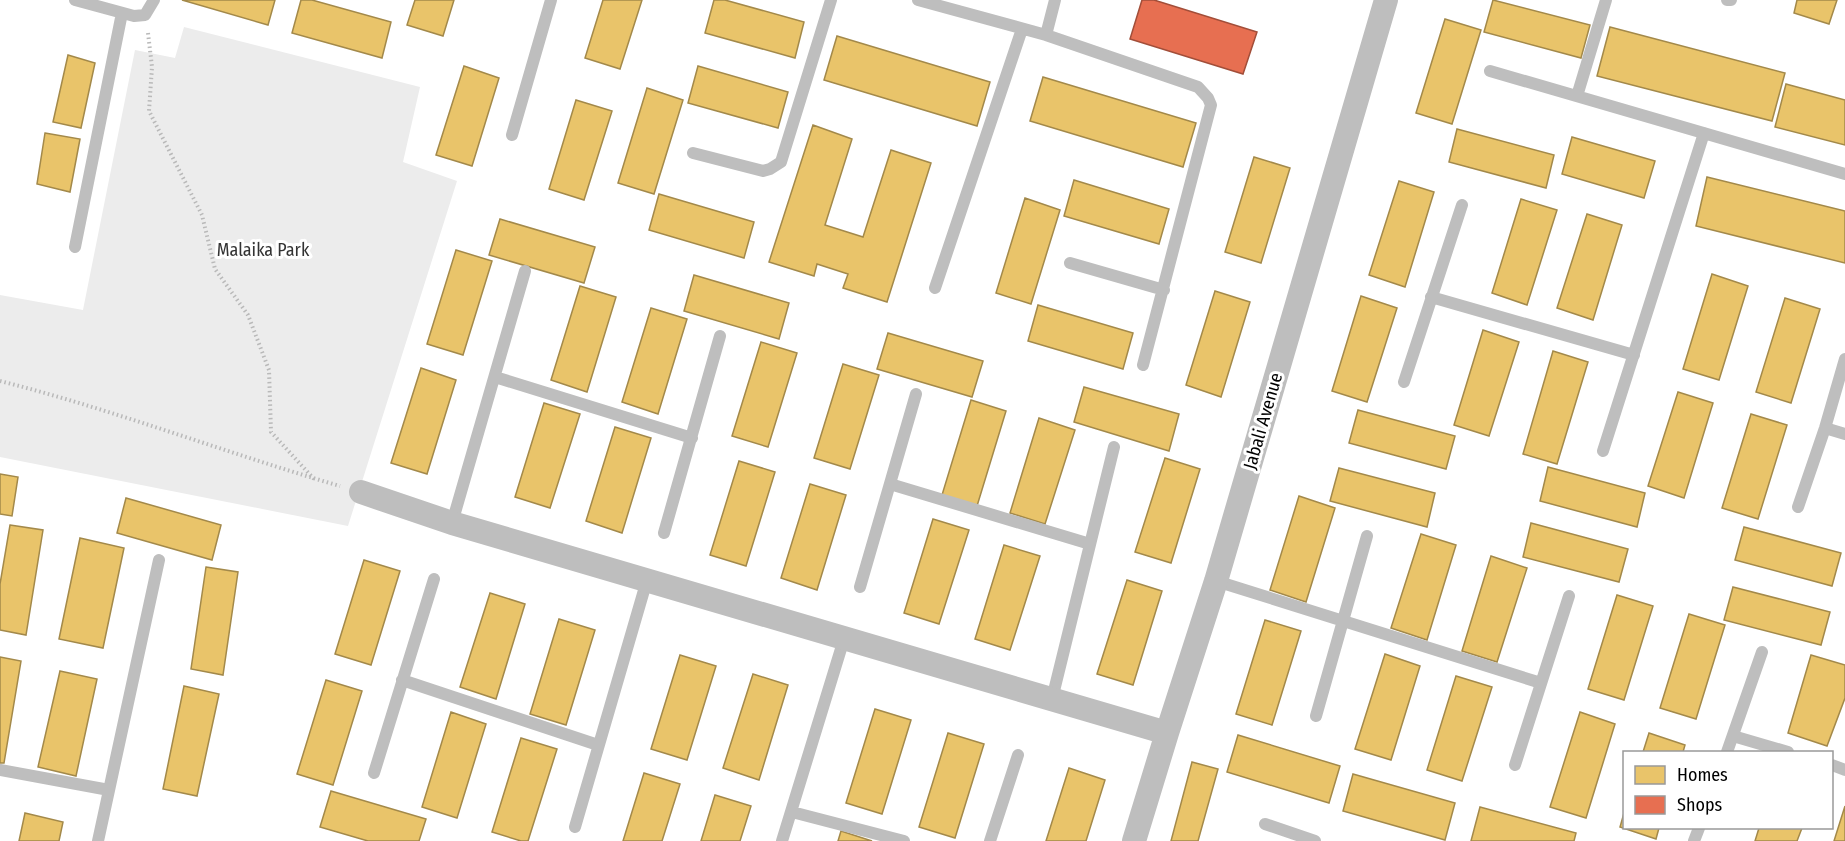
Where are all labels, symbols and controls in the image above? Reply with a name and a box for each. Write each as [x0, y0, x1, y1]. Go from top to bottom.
park label: Malaika Park [217, 239, 310, 261]
street label: Jabali Avenue [1239, 370, 1287, 472]
legend [1623, 751, 1833, 829]
text: Homes [1677, 764, 1728, 786]
text: Shops [1677, 794, 1722, 816]

